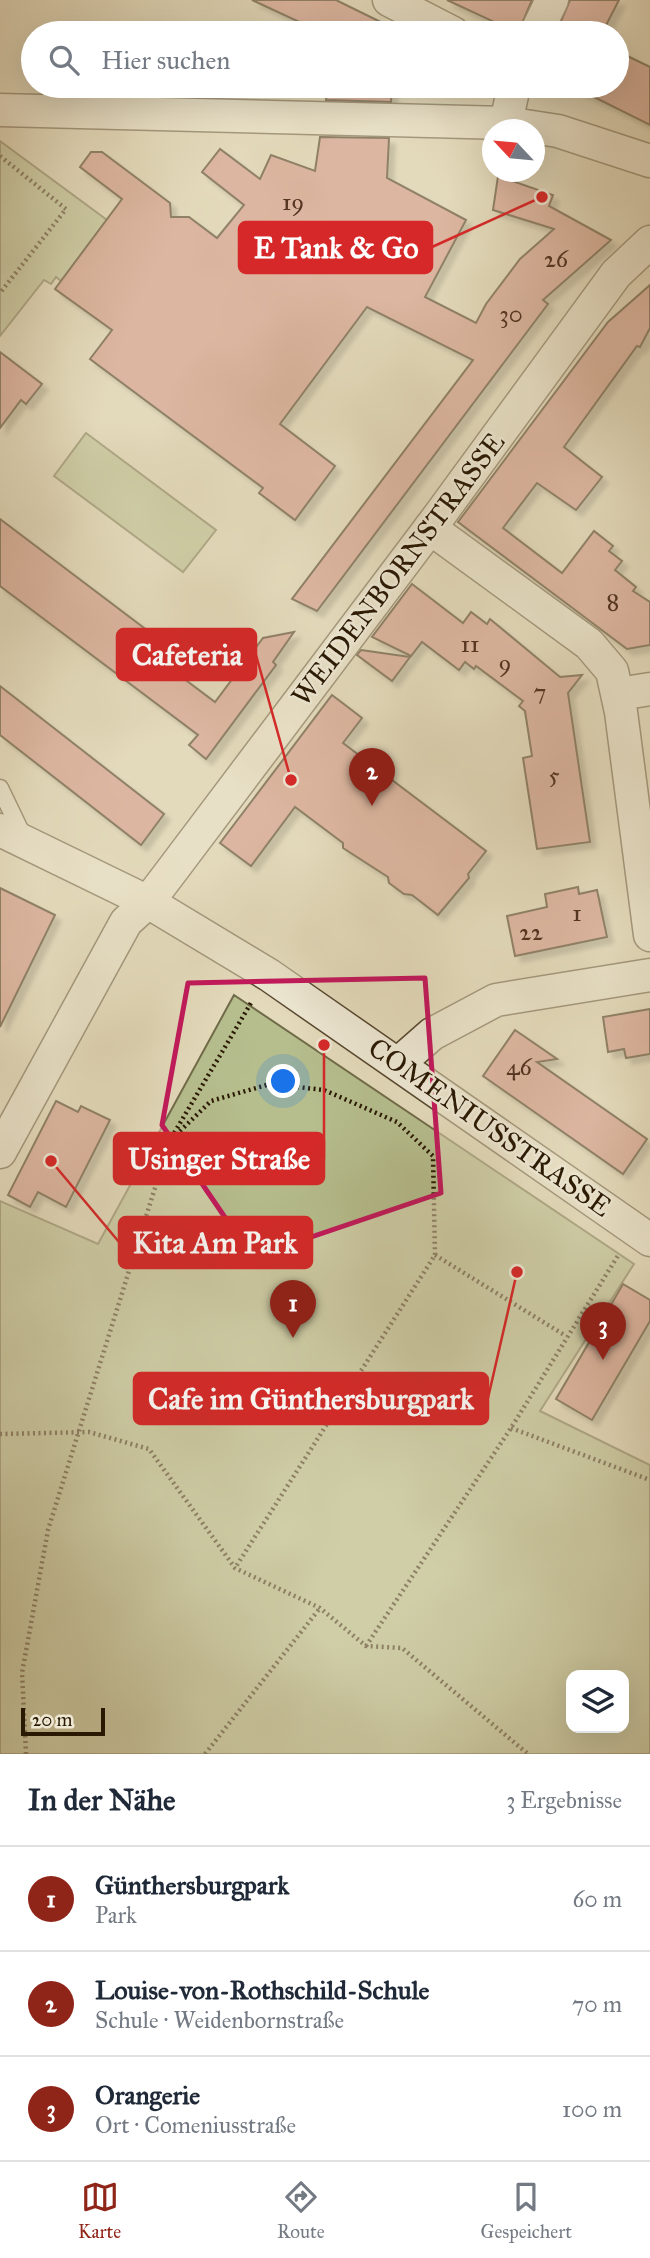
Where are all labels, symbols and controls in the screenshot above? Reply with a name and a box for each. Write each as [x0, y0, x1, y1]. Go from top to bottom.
search box [21, 21, 629, 98]
icon: search [45, 41, 83, 79]
text: Hier suchen [101, 44, 230, 76]
north arrow [482, 119, 545, 182]
house number: 19 [282, 187, 304, 217]
callout: E Tank & Go [239, 222, 432, 273]
text: E Tank & Go [253, 230, 419, 266]
house number: 26 [544, 244, 569, 274]
house number: 30 [499, 299, 523, 329]
street label: WEIDENBORNSTRASSE [284, 425, 512, 713]
house number: 8 [607, 587, 619, 617]
callout: Cafeteria [117, 629, 256, 680]
house number: 11 [461, 629, 479, 659]
text: Cafeteria [132, 637, 244, 673]
house number: 9 [499, 648, 511, 678]
house number: 7 [534, 677, 546, 707]
pin: 2 [349, 748, 395, 806]
house number: 5 [548, 760, 560, 790]
house number: 1 [572, 898, 582, 928]
house number: 22 [519, 917, 543, 947]
street label: COMENIUSSTRASSE [362, 1030, 618, 1224]
house number: 46 [506, 1052, 533, 1082]
your location [266, 1064, 300, 1098]
callout: Usinger Straße [114, 1133, 324, 1184]
text: Usinger Straße [128, 1141, 311, 1177]
callout: Kita Am Park [119, 1217, 312, 1268]
text: Kita Am Park [132, 1225, 299, 1261]
pin: 1 [270, 1280, 316, 1338]
pin: 3 [580, 1302, 626, 1360]
callout: Cafe im Günthersburgpark [134, 1373, 488, 1424]
text: Cafe im Günthersburgpark [148, 1381, 475, 1417]
map controls [566, 1670, 629, 1733]
button: layers [566, 1670, 629, 1733]
scale bar [21, 1705, 105, 1737]
text: 20 m [32, 1708, 73, 1731]
text: In der Nähe [28, 1782, 176, 1818]
text: 3 Ergebnisse [506, 1786, 622, 1814]
text: Günthersburgpark [95, 1869, 289, 1901]
text: 1 [46, 1885, 56, 1913]
text: 60 m [573, 1885, 622, 1913]
text: Park [95, 1901, 137, 1929]
text: Louise-von-Rothschild-Schule [95, 1974, 429, 2006]
text: 2 [45, 1990, 57, 2018]
text: 70 m [572, 1990, 622, 2018]
text: Schule · Weidenbornstraße [95, 2006, 344, 2034]
text: Orangerie [95, 2079, 200, 2111]
text: 3 [46, 2095, 56, 2123]
text: 100 m [562, 2095, 622, 2123]
text: Ort · Comeniusstraße [95, 2111, 296, 2139]
tab: Karte [78, 2178, 121, 2243]
tab: Route [277, 2178, 325, 2243]
tab: Gespeichert [481, 2178, 572, 2243]

